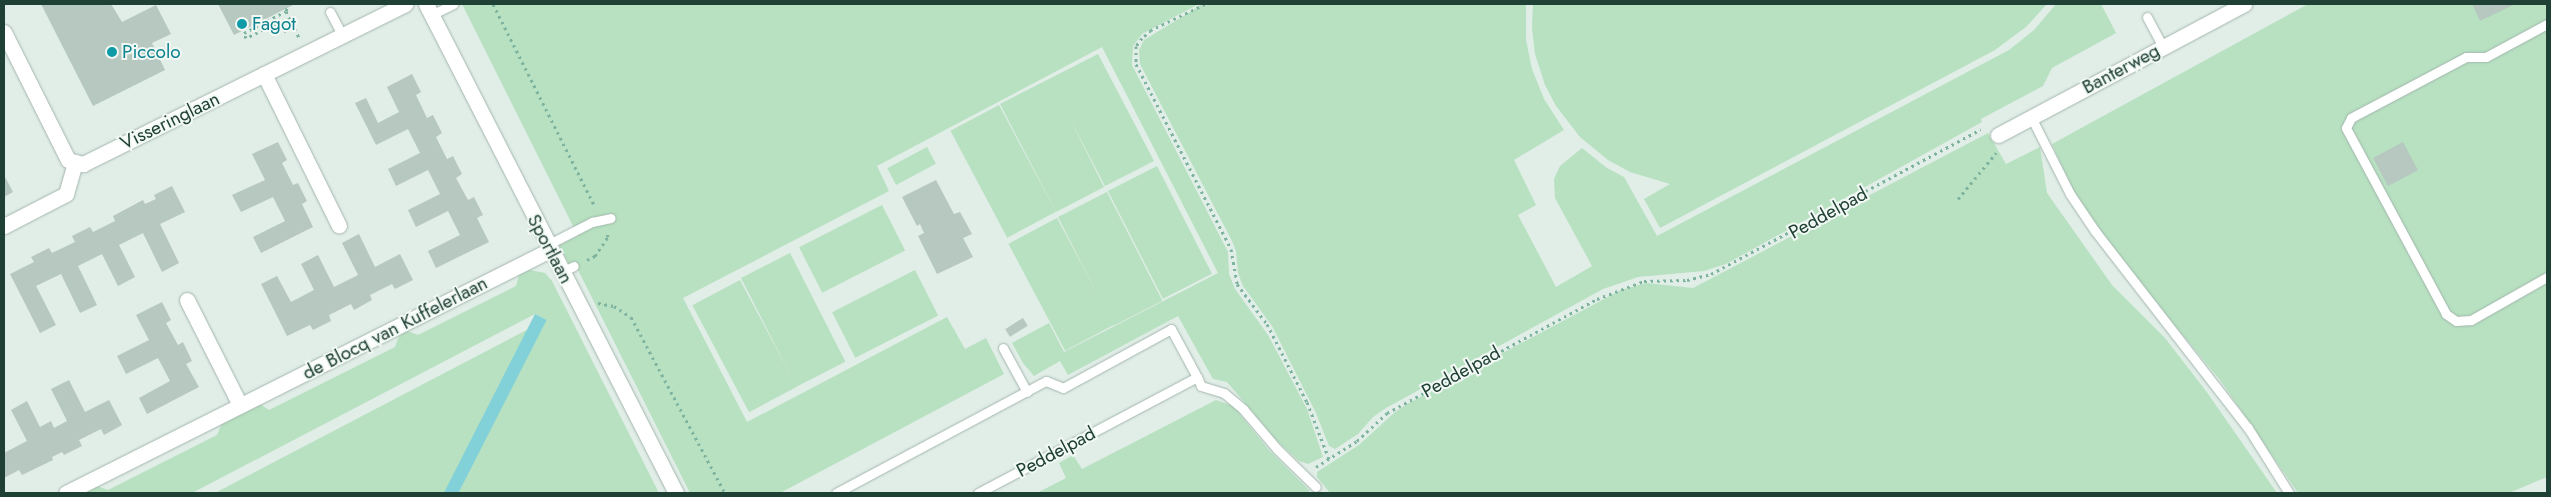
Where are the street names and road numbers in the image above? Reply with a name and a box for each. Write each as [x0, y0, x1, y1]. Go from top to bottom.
street label: Banterweg [2078, 39, 2164, 99]
street label: Visseringlaan [117, 87, 223, 155]
street label: Peddelpad [1785, 182, 1871, 244]
street label: Sportlaan [522, 210, 578, 288]
street label: de Blocq van Kuffelerlaan [299, 271, 491, 385]
street label: Peddelpad [1418, 341, 1504, 403]
street label: Peddelpad [1013, 422, 1099, 482]

